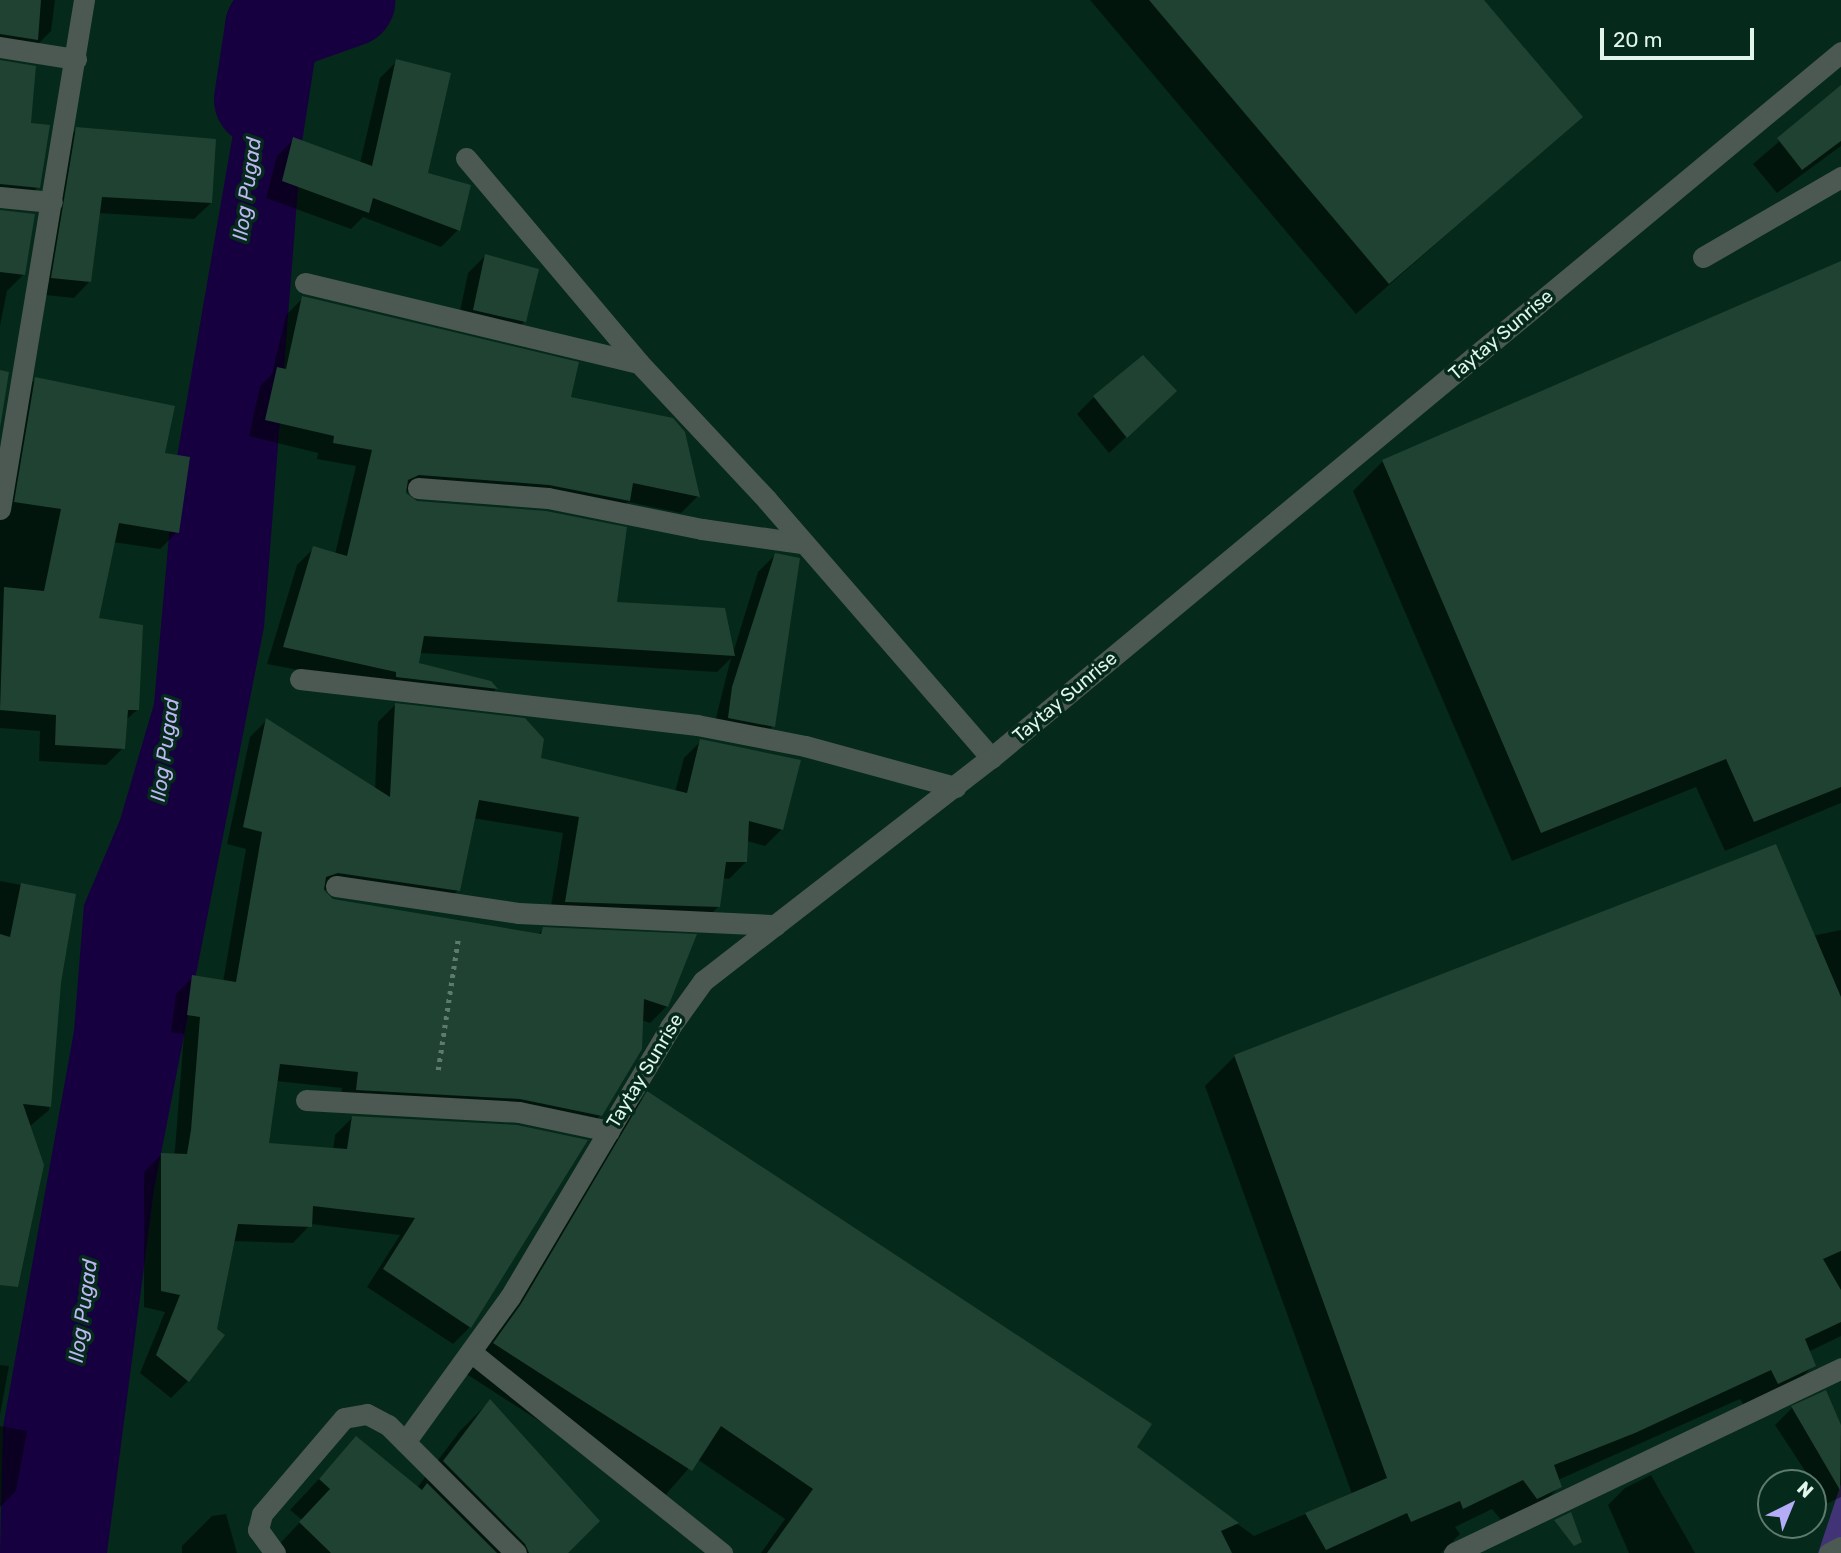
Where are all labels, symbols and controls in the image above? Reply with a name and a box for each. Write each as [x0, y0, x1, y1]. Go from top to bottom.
scale bar [1603, 14, 1757, 58]
text: 20 m [1613, 27, 1662, 52]
water label: Ilog Pugad [227, 136, 267, 242]
street label: Taytay Sunrise [1444, 285, 1558, 385]
street label: Taytay Sunrise [1008, 647, 1122, 747]
water label: Ilog Pugad [145, 697, 185, 803]
street label: Taytay Sunrise [602, 1010, 688, 1132]
water label: Ilog Pugad [63, 1258, 103, 1364]
north arrow [1757, 1469, 1827, 1539]
text: N [1792, 1477, 1818, 1503]

